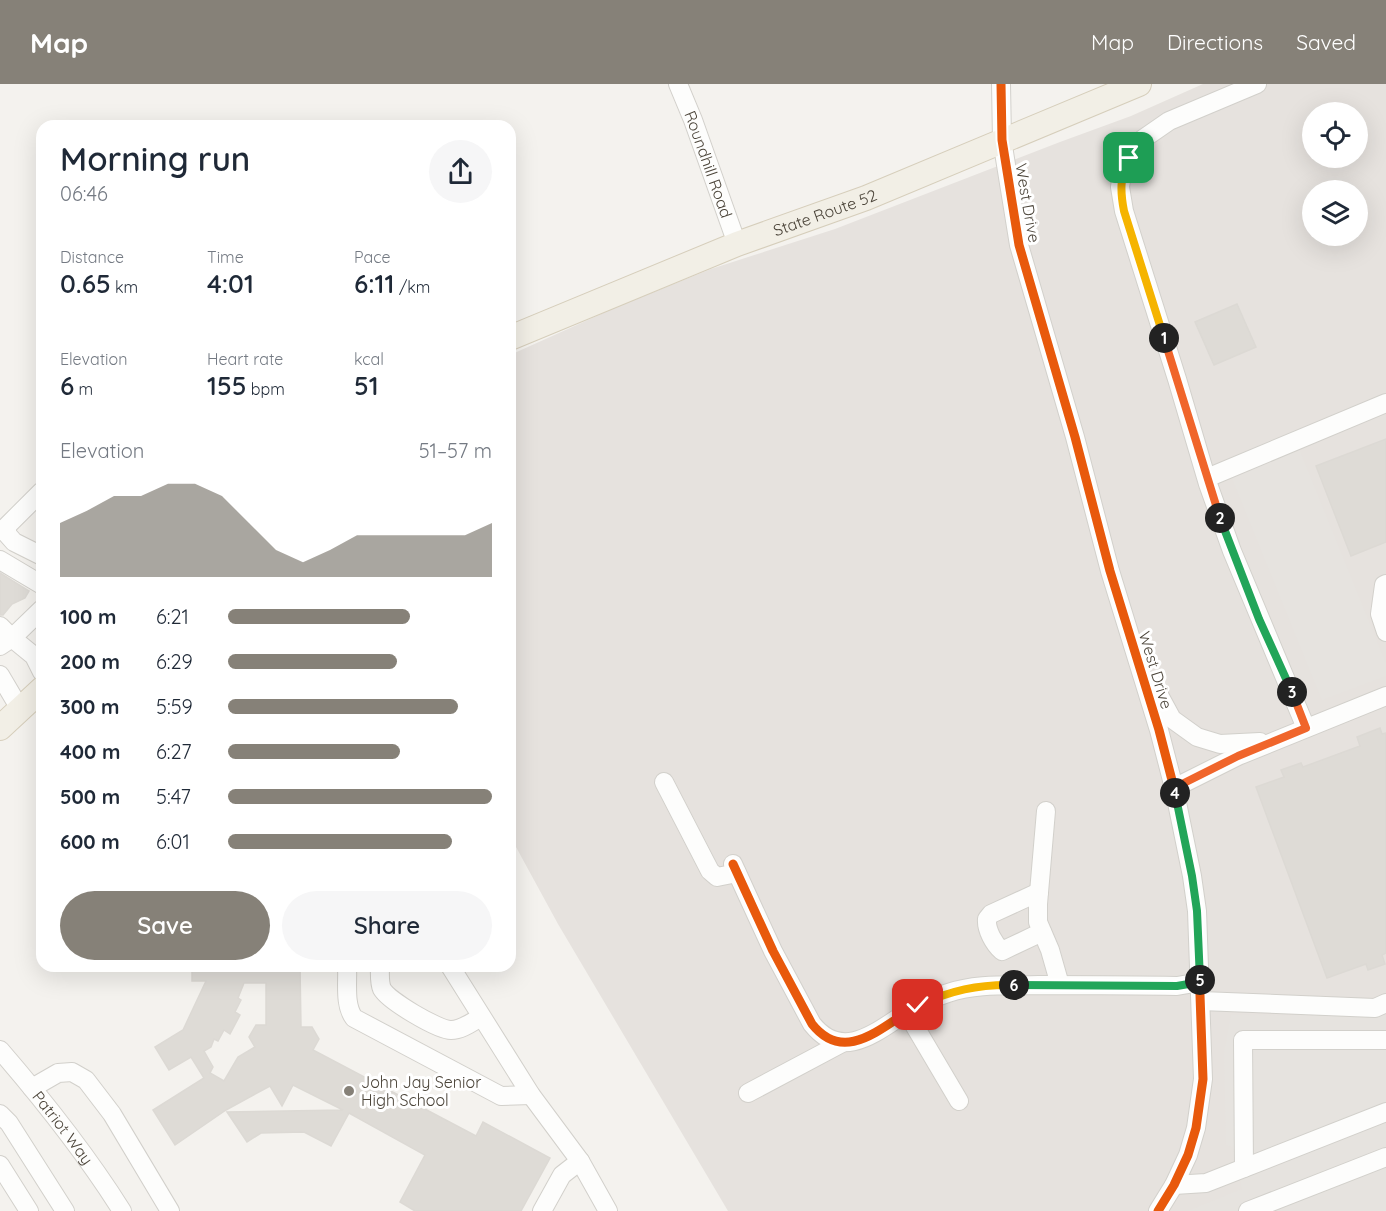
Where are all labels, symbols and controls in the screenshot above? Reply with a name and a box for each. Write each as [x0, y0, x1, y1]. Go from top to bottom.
text: Map [30, 25, 88, 60]
text: Map [1091, 29, 1134, 55]
text: Directions [1167, 29, 1263, 55]
text: Saved [1296, 29, 1356, 55]
map controls [1302, 102, 1368, 246]
button: locate [1302, 102, 1368, 168]
street label: Roundhill Road [680, 108, 737, 221]
pin [1103, 132, 1154, 183]
text: Morning run [60, 138, 250, 179]
button: share [429, 140, 492, 203]
icon: arrive [1112, 141, 1145, 174]
street label: West Drive [1011, 162, 1045, 244]
button: layers [1302, 180, 1368, 246]
text: 06:46 [60, 181, 108, 206]
street label: State Route 52 [770, 185, 880, 240]
text: Distance [60, 247, 124, 267]
text: Time [207, 247, 244, 267]
text: Pace [354, 247, 390, 267]
text: 0.65 [60, 267, 111, 300]
text: 4:01 [207, 267, 254, 300]
text: 6:11 [354, 267, 395, 300]
text: km [111, 277, 138, 297]
text: /km [395, 277, 430, 297]
pin: 1 [1149, 323, 1179, 353]
text: 1 [1161, 328, 1167, 348]
text: Elevation [60, 349, 127, 369]
text: Heart rate [207, 349, 283, 369]
text: kcal [354, 349, 384, 369]
text: 6 [60, 369, 74, 402]
text: 155 [207, 369, 246, 402]
text: 51 [354, 369, 379, 402]
text: m [74, 379, 93, 399]
text: bpm [246, 379, 285, 399]
text: Elevation [60, 438, 144, 463]
text: 51–57 m [419, 438, 492, 463]
pin: 2 [1205, 503, 1235, 533]
text: 2 [1215, 508, 1225, 528]
text: 100 m [60, 604, 116, 629]
text: 6:21 [156, 604, 189, 629]
street label: West Drive [1135, 629, 1177, 711]
text: 200 m [60, 649, 120, 674]
text: 6:29 [156, 649, 193, 674]
pin: 3 [1277, 677, 1307, 707]
text: 3 [1288, 682, 1296, 702]
text: 300 m [60, 694, 119, 719]
text: 5:59 [156, 694, 193, 719]
text: 400 m [60, 739, 120, 764]
text: 6:27 [156, 739, 191, 764]
pin: 4 [1160, 778, 1190, 808]
text: 4 [1170, 783, 1180, 803]
text: 500 m [60, 784, 120, 809]
text: 5:47 [156, 784, 191, 809]
text: 600 m [60, 829, 120, 854]
text: 6:01 [156, 829, 190, 854]
button: Save [60, 891, 270, 960]
button: Share [282, 891, 492, 960]
pin: 5 [1185, 965, 1215, 995]
pin: 6 [999, 970, 1029, 1000]
text: 5 [1195, 970, 1205, 990]
text: 6 [1010, 975, 1018, 995]
pin [892, 979, 943, 1030]
icon: check [901, 988, 934, 1021]
place label: John Jay Senior High School [361, 1072, 481, 1110]
marker: John Jay Senior High School [342, 1084, 356, 1098]
street label: Patriot Way [28, 1087, 98, 1168]

